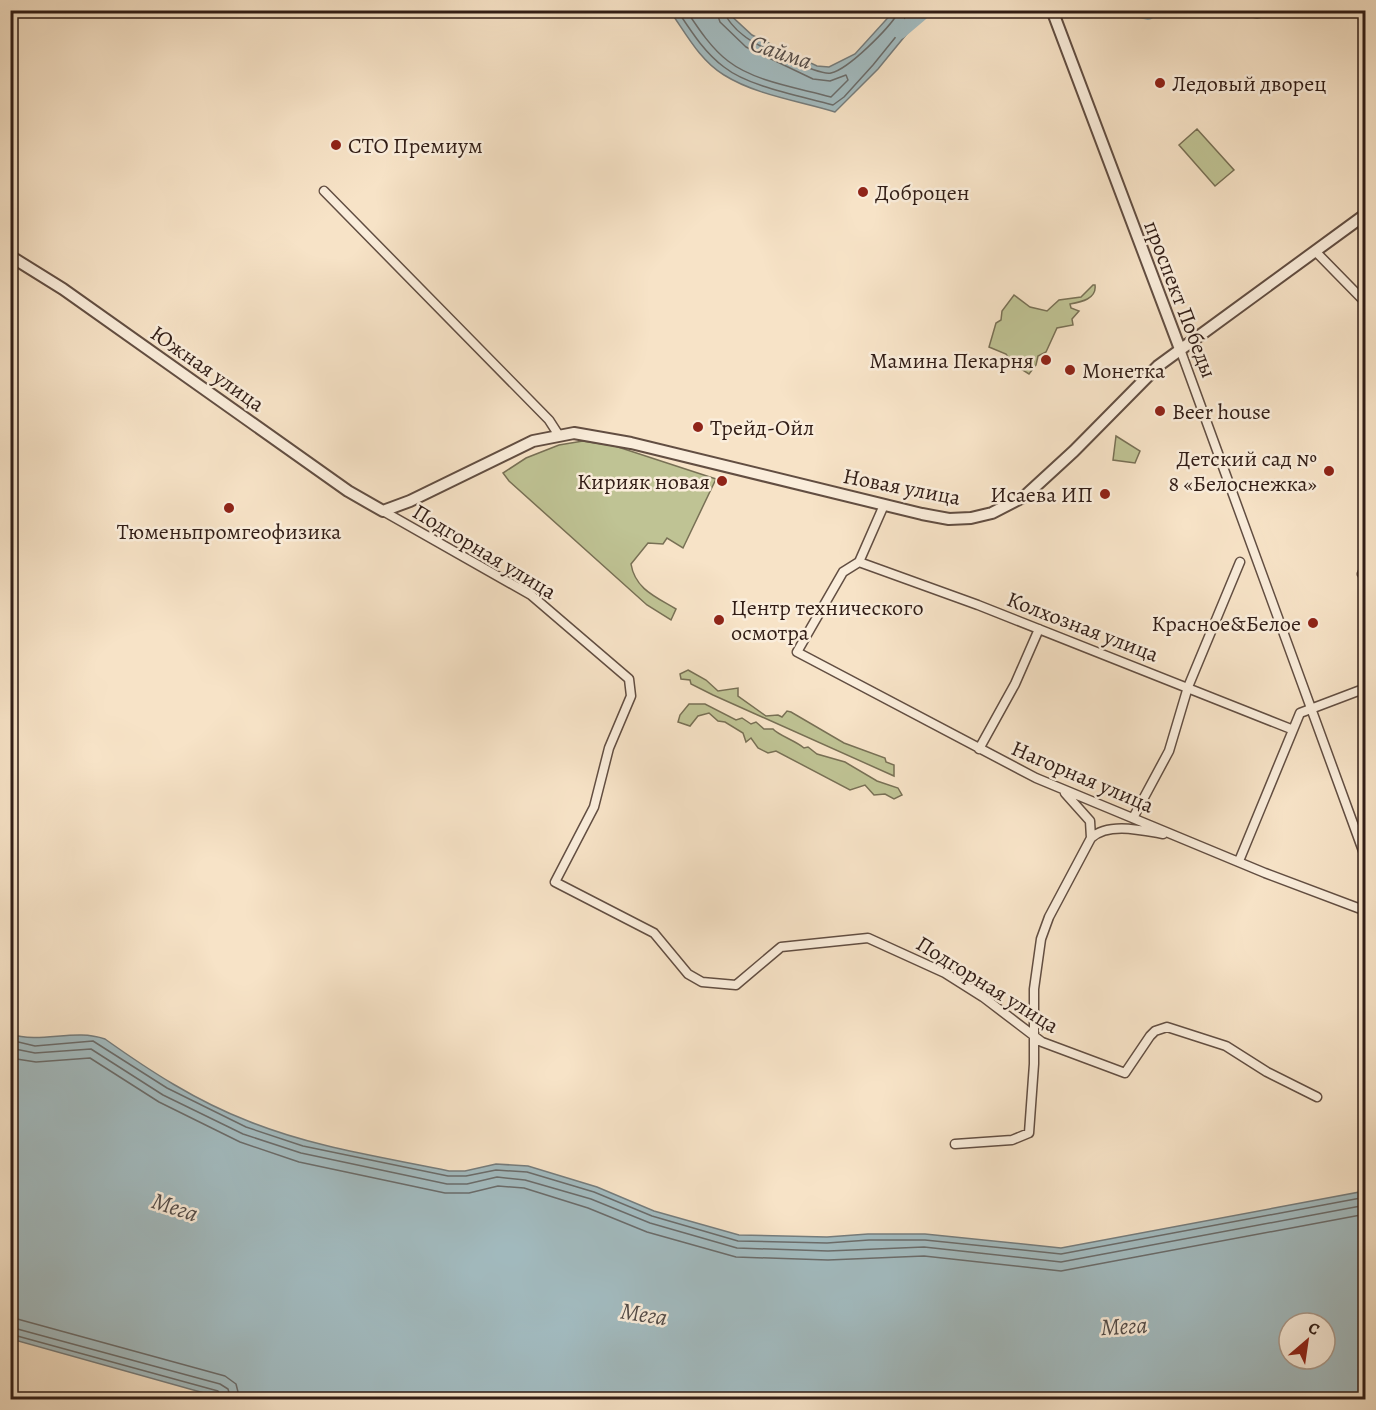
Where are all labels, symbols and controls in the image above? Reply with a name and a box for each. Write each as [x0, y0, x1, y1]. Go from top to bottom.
water label: Сайма [746, 27, 816, 77]
place label: Ледовый дворец [1172, 69, 1326, 99]
marker: Ледовый дворец [1153, 76, 1167, 90]
place label: СТО Премиум [348, 131, 483, 161]
marker: СТО Премиум [329, 138, 343, 152]
place label: Доброцен [875, 178, 970, 208]
marker: Доброцен [856, 185, 870, 199]
street label: проспект Победы [1136, 216, 1224, 382]
street label: Южная улица [144, 318, 271, 420]
place label: Мамина Пекарня [869, 346, 1034, 376]
marker: Мамина Пекарня [1039, 353, 1053, 367]
place label: Монетка [1082, 356, 1166, 386]
marker: Монетка [1063, 363, 1077, 377]
place label: Beer house [1172, 397, 1271, 427]
marker: Beer house [1153, 404, 1167, 418]
place label: Трейд-Ойл [710, 413, 814, 443]
marker: Трейд-Ойл [691, 420, 705, 434]
place label: Детский сад № 8 «Белоснежка» [1168, 444, 1317, 499]
street label: Новая улица [841, 461, 964, 513]
marker: Детский сад № 8 «Белоснежка» [1322, 464, 1336, 478]
place label: Кирияк новая [577, 467, 710, 497]
marker: Кирияк новая [715, 474, 729, 488]
place label: Исаева ИП [990, 480, 1093, 510]
marker: Исаева ИП [1098, 487, 1112, 501]
street label: Подгорная улица [407, 497, 563, 607]
marker: Тюменьпромгеофизика [222, 501, 236, 515]
place label: Тюменьпромгеофизика [117, 517, 342, 547]
street label: Колхозная улица [1002, 584, 1164, 670]
place label: Центр технического осмотра [731, 593, 924, 648]
place label: Красное&Белое [1152, 609, 1301, 639]
marker: Центр технического осмотра [712, 613, 726, 627]
marker: Красное&Белое [1306, 616, 1320, 630]
street label: Нагорная улица [1007, 733, 1159, 821]
street label: Подгорная улица [910, 929, 1065, 1041]
water label: Мега [148, 1185, 202, 1229]
water label: Мега [618, 1295, 670, 1333]
water label: Мега [1100, 1309, 1148, 1343]
north arrow [1277, 1311, 1337, 1371]
text: С [1304, 1317, 1324, 1341]

